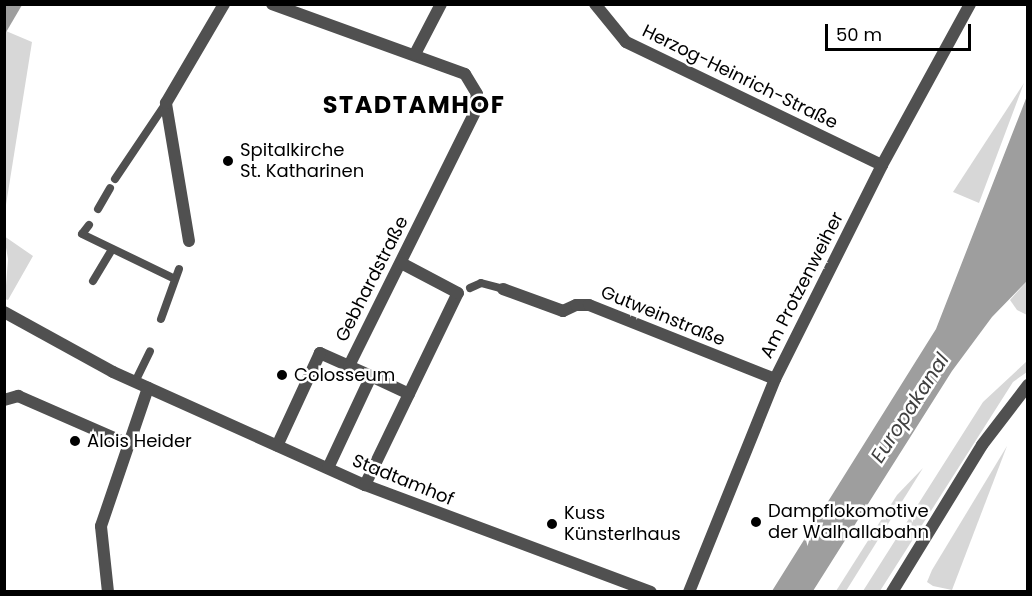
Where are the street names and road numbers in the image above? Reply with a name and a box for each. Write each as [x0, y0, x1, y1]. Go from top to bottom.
street label: Herzog-Heinrich-Straße [639, 20, 841, 134]
street label: Am Protzenweiher [756, 208, 848, 362]
street label: Gebhardstraße [331, 213, 413, 345]
street label: Gutweinstraße [598, 281, 728, 351]
street label: Stadtamhof [349, 450, 457, 510]

